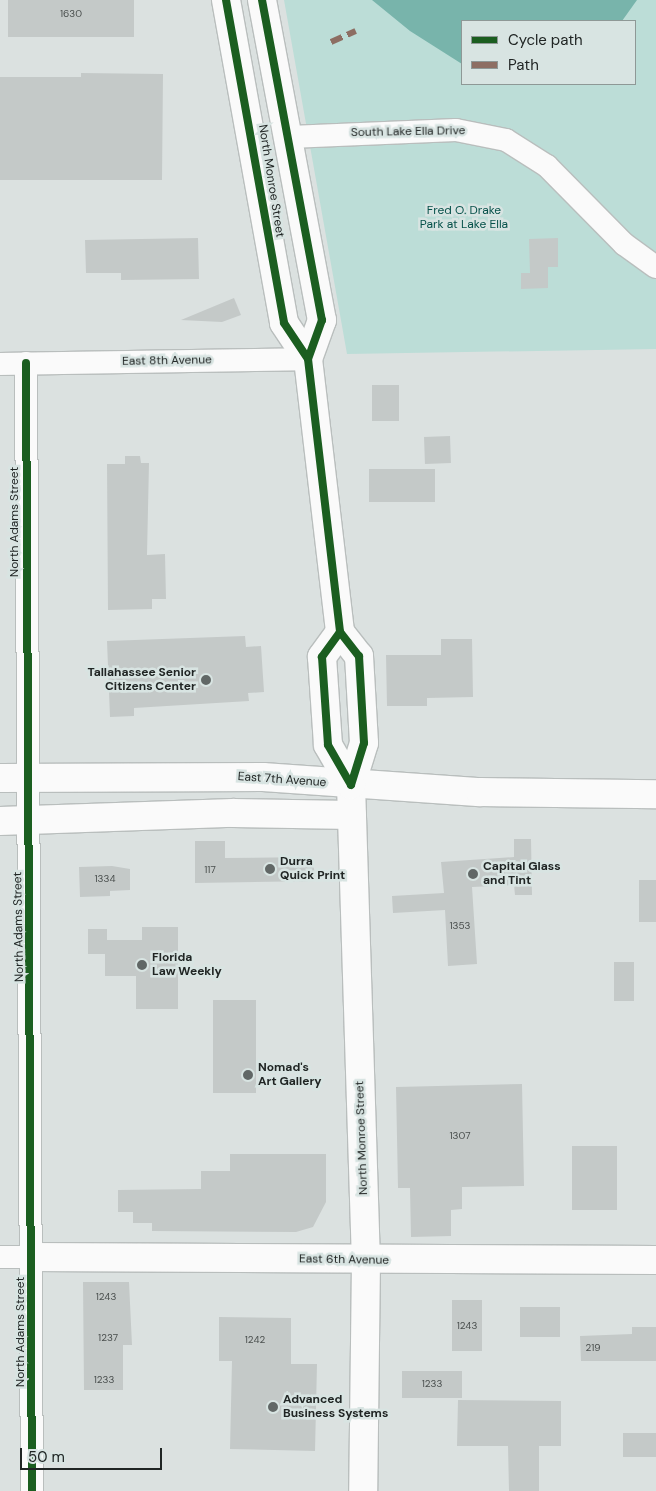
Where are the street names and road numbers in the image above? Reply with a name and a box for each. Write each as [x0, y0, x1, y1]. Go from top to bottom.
street label: North Monroe Street [255, 124, 287, 238]
street label: South Lake Ella Drive [351, 124, 465, 140]
street label: East 8th Avenue [122, 353, 212, 369]
street label: North Adams Street [8, 467, 22, 577]
street label: East 7th Avenue [237, 770, 327, 790]
street label: North Adams Street [11, 872, 27, 982]
street label: North Monroe Street [353, 1081, 371, 1195]
street label: East 6th Avenue [299, 1252, 389, 1268]
street label: North Adams Street [14, 1277, 28, 1387]

